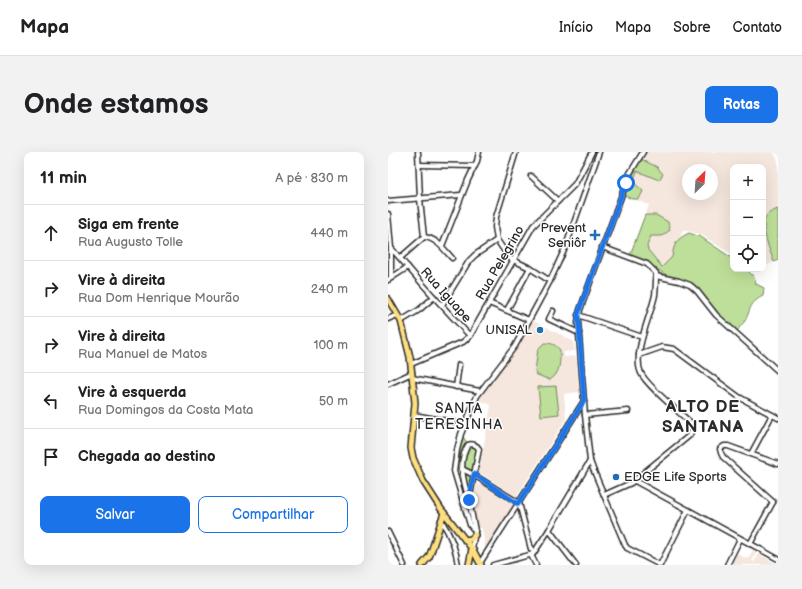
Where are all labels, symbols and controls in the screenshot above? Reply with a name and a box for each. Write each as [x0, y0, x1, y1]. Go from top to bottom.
text: Mapa [20, 16, 69, 39]
text: Início [559, 19, 593, 36]
text: Mapa [615, 19, 651, 36]
text: Sobre [673, 19, 711, 36]
text: Contato [733, 19, 782, 36]
button: Rotas [705, 86, 778, 123]
text: Onde estamos [24, 88, 209, 121]
north arrow [682, 164, 718, 200]
map controls [730, 164, 766, 272]
button: + [730, 164, 766, 200]
text: 11 min [40, 168, 87, 188]
text: A pé · 830 m [275, 170, 348, 186]
route start [617, 174, 635, 192]
button: − [730, 200, 766, 236]
text: Siga em frente [78, 215, 179, 234]
place label: Prevent Seniôr [541, 220, 586, 251]
icon: ahead [40, 222, 62, 244]
street label: Rua Pelegrino [472, 223, 528, 303]
text: 440 m [310, 225, 348, 241]
marker: Prevent Seniôr [589, 229, 601, 241]
text: Rua Augusto Tolle [78, 234, 183, 250]
button: locate [730, 236, 766, 272]
street label: Rua Iguape [417, 264, 475, 326]
text: Vire à direita [78, 271, 165, 290]
icon: right [40, 278, 62, 300]
text: 240 m [311, 281, 348, 297]
text: Rua Dom Henrique Mourão [78, 290, 240, 306]
place label: UNISAL [485, 322, 533, 338]
marker: UNISAL [535, 325, 545, 335]
text: Vire à direita [78, 327, 165, 346]
icon: right [40, 334, 62, 356]
text: 100 m [313, 337, 348, 353]
text: Rua Manuel de Matos [78, 346, 207, 362]
text: Vire à esquerda [78, 383, 186, 402]
icon: left [40, 390, 62, 412]
text: 50 m [319, 393, 348, 409]
district label: ALTO DE SANTANA [662, 397, 744, 437]
district label: SANTA TERESINHA [415, 400, 503, 433]
text: Rua Domingos da Costa Mata [78, 402, 253, 418]
icon: arrive [40, 446, 62, 468]
text: Chegada ao destino [78, 447, 216, 466]
place label: EDGE Life Sports [624, 469, 727, 485]
marker: EDGE Life Sports [611, 472, 621, 482]
route end [460, 491, 478, 509]
button: Salvar [40, 496, 190, 533]
button: Compartilhar [198, 496, 348, 533]

